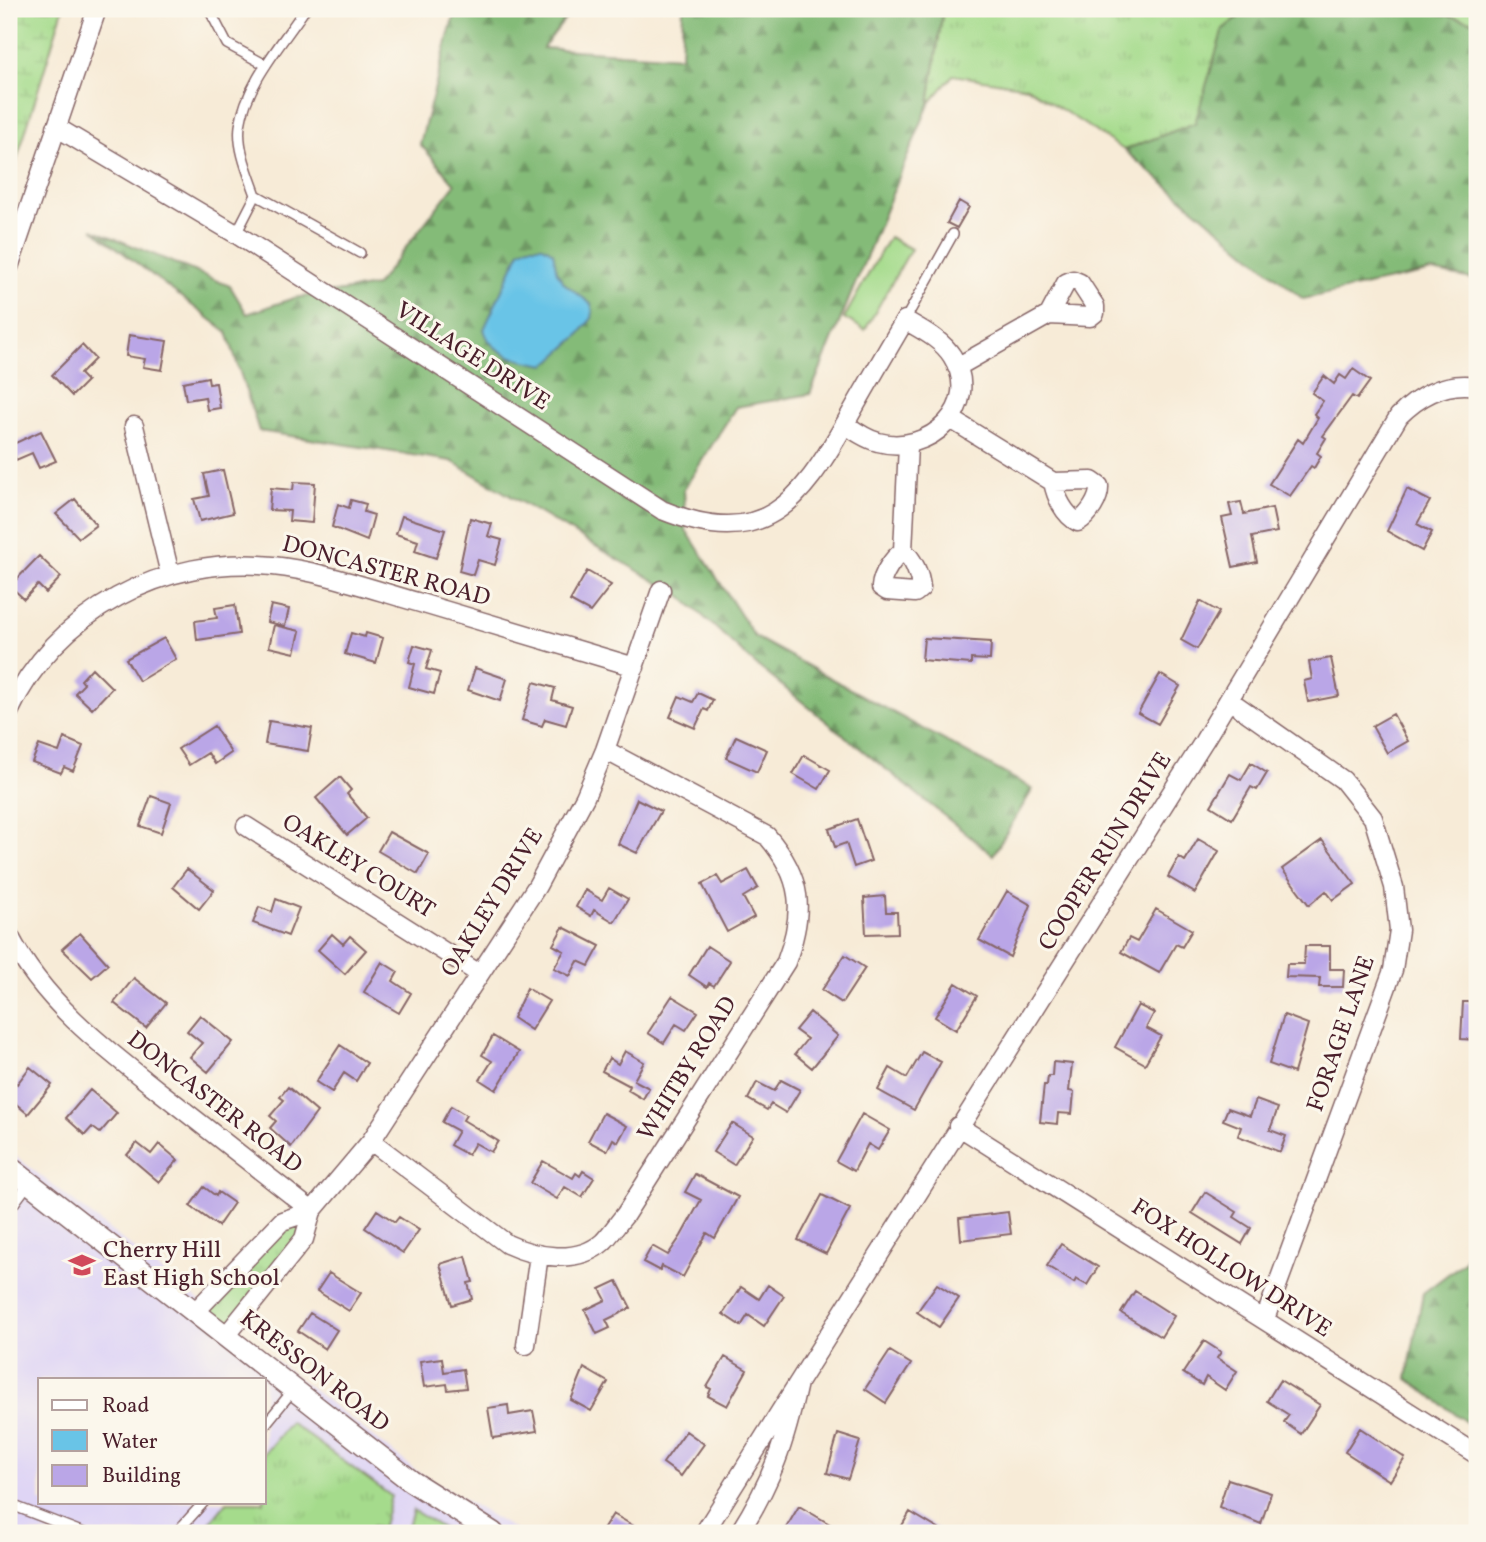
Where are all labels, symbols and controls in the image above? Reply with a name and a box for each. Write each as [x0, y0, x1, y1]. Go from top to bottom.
street label: VILLAGE DRIVE [388, 294, 556, 420]
street label: DONCASTER ROAD [278, 528, 494, 616]
street label: COOPER RUN DRIVE [1031, 746, 1181, 958]
street label: OAKLEY COURT [275, 806, 441, 928]
street label: OAKLEY DRIVE [434, 822, 552, 984]
street label: FORAGE LANE [1299, 951, 1385, 1117]
street label: WHITBY ROAD [630, 990, 746, 1148]
street label: DONCASTER ROAD [119, 1024, 309, 1182]
street label: FOX HOLLOW DRIVE [1124, 1191, 1338, 1347]
place label: Cherry Hill East High School [103, 1234, 280, 1296]
school or university icon: Cherry Hill East High School [67, 1250, 97, 1280]
street label: KRESSON ROAD [232, 1303, 396, 1441]
legend [38, 1378, 266, 1504]
text: Road [102, 1392, 149, 1421]
text: Water [102, 1428, 158, 1457]
text: Building [102, 1462, 181, 1491]

